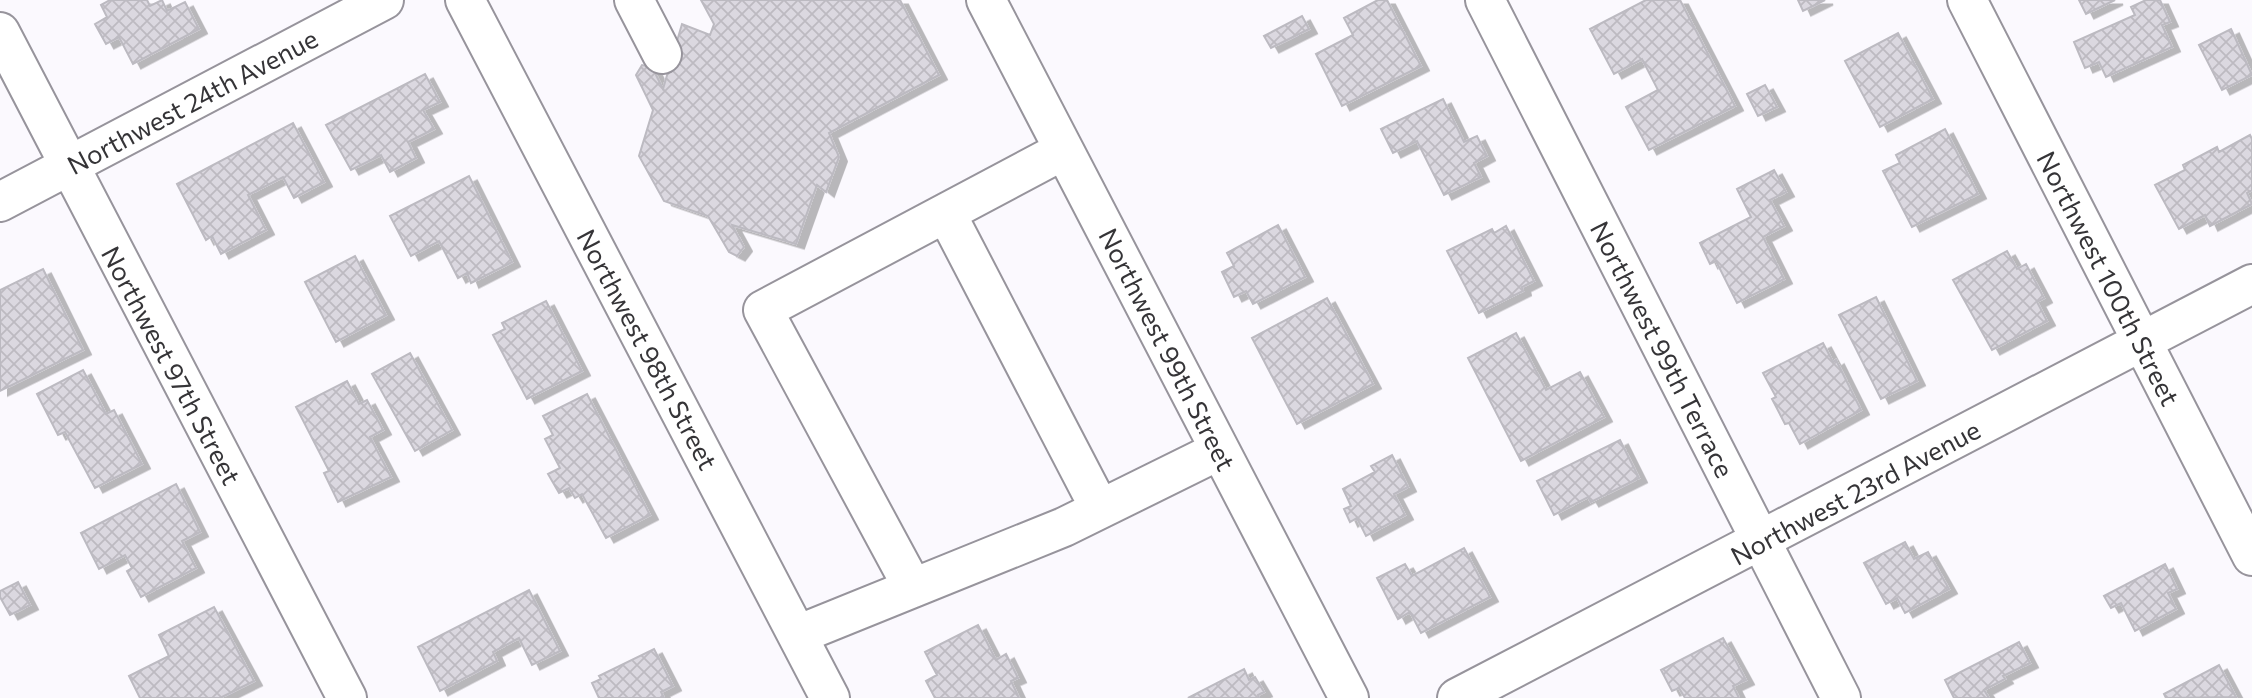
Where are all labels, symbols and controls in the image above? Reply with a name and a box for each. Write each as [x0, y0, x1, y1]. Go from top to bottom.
street label: Northwest 24th Avenue [62, 22, 322, 180]
street label: Northwest 100th Street [2031, 146, 2187, 410]
street label: Northwest 99th Terrace [1585, 216, 1741, 482]
street label: Northwest 98th Street [571, 223, 725, 475]
street label: Northwest 99th Street [1093, 223, 1243, 475]
street label: Northwest 97th Street [96, 240, 248, 490]
street label: Northwest 23rd Avenue [1725, 413, 1985, 571]

